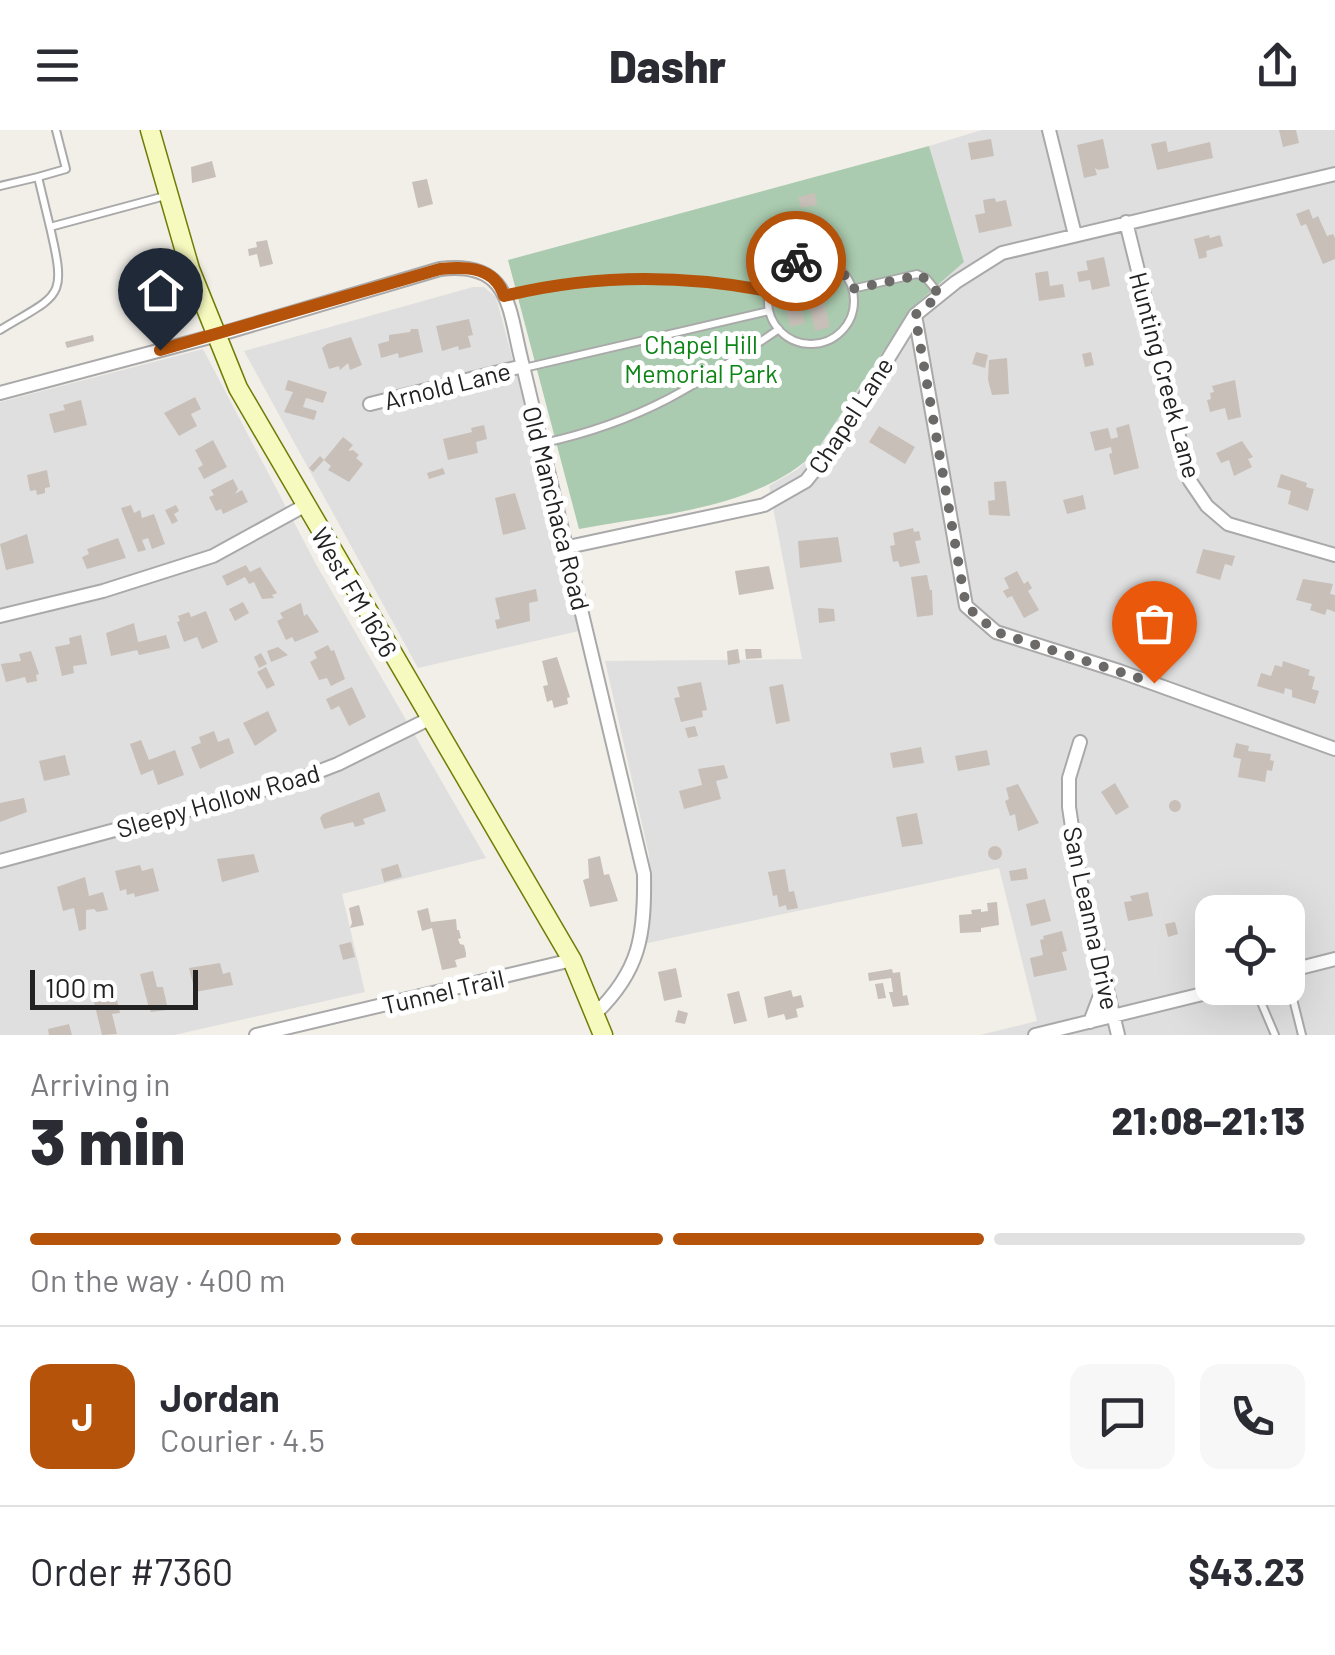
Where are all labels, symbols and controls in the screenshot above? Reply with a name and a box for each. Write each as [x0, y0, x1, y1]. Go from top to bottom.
icon: menu [30, 38, 85, 93]
text: Dashr [609, 38, 726, 92]
icon: share [1250, 38, 1305, 93]
courier [746, 211, 846, 311]
icon: bike [769, 234, 824, 289]
pin [118, 248, 203, 351]
icon: home [133, 263, 188, 318]
street label: Hunting Creek Lane [1124, 268, 1208, 482]
park label: Chapel Hill Memorial Park [624, 329, 778, 388]
street label: Chapel Lane [801, 351, 899, 479]
street label: Arnold Lane [381, 355, 513, 415]
street label: Old Manchaca Road [517, 403, 597, 613]
street label: West FM 1626 [306, 522, 404, 662]
pin [1112, 581, 1197, 684]
icon: bag [1127, 596, 1182, 651]
street label: Sleepy Hollow Road [113, 757, 323, 843]
street label: San Leanna Drive [1058, 824, 1126, 1012]
map controls [1195, 895, 1305, 1005]
button: locate [1195, 895, 1305, 1005]
street label: Tunnel Trail [379, 962, 507, 1020]
scale bar [30, 965, 198, 1010]
text: 100 m [45, 970, 115, 1004]
text: Arriving in [30, 1064, 170, 1102]
text: 21:08–21:13 [1111, 1097, 1305, 1143]
text: 3 min [30, 1100, 185, 1178]
text: On the way · 400 m [30, 1260, 286, 1298]
button: chat [1070, 1364, 1175, 1469]
button: phone [1200, 1364, 1305, 1469]
text: Jordan [160, 1374, 280, 1420]
text: J [71, 1393, 94, 1439]
text: Courier · 4.5 [160, 1420, 325, 1458]
text: Order #7360 [30, 1548, 233, 1594]
text: $43.23 [1188, 1548, 1305, 1594]

